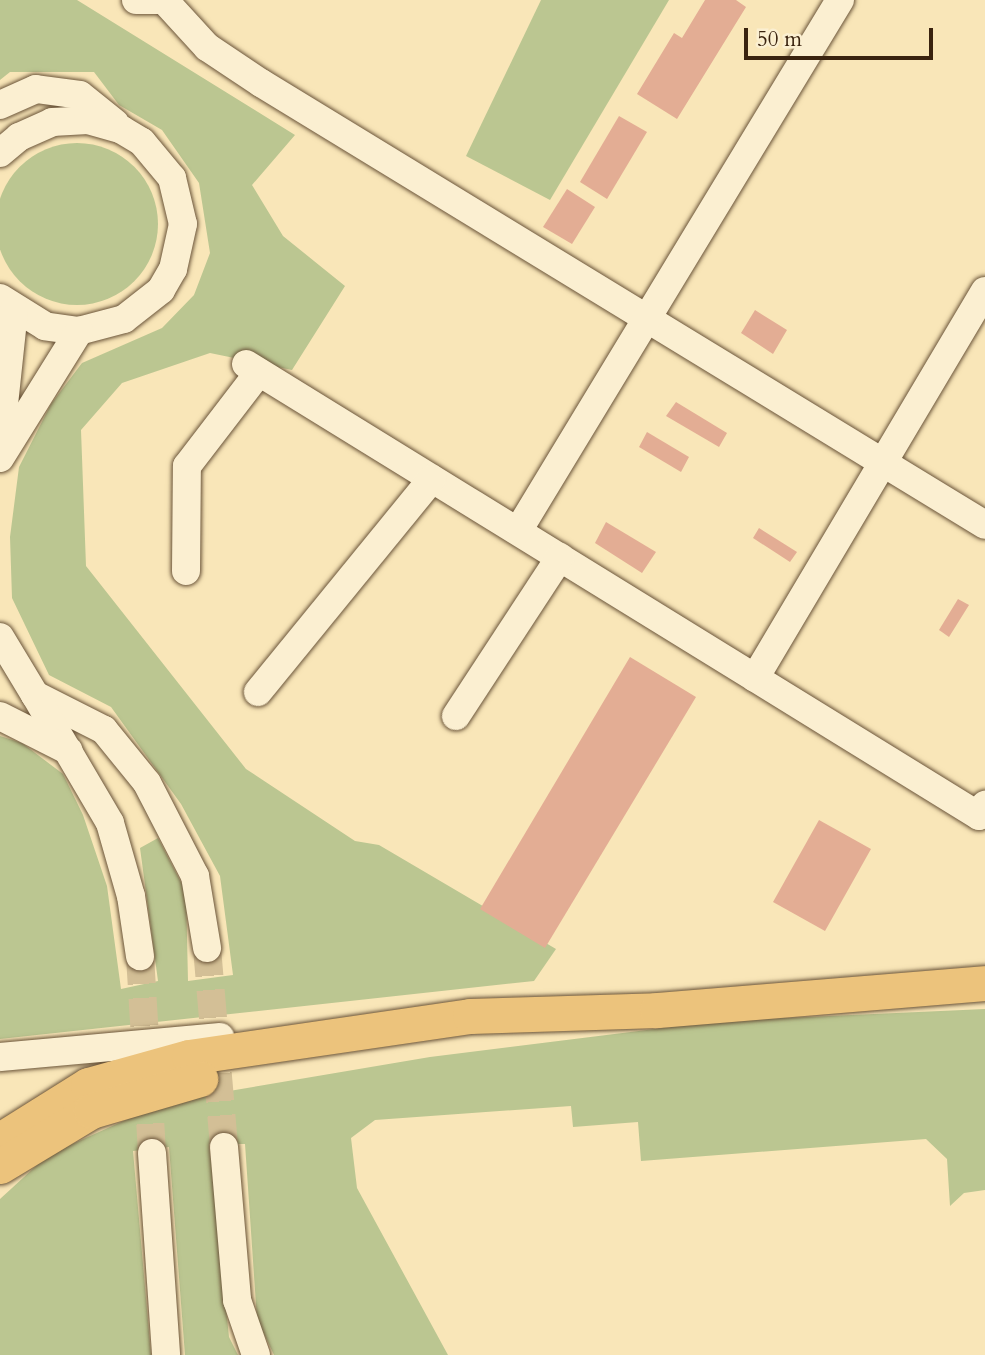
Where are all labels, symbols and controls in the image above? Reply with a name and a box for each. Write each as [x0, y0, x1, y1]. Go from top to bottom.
scale bar [747, 14, 936, 58]
text: 50 m [757, 25, 802, 54]

